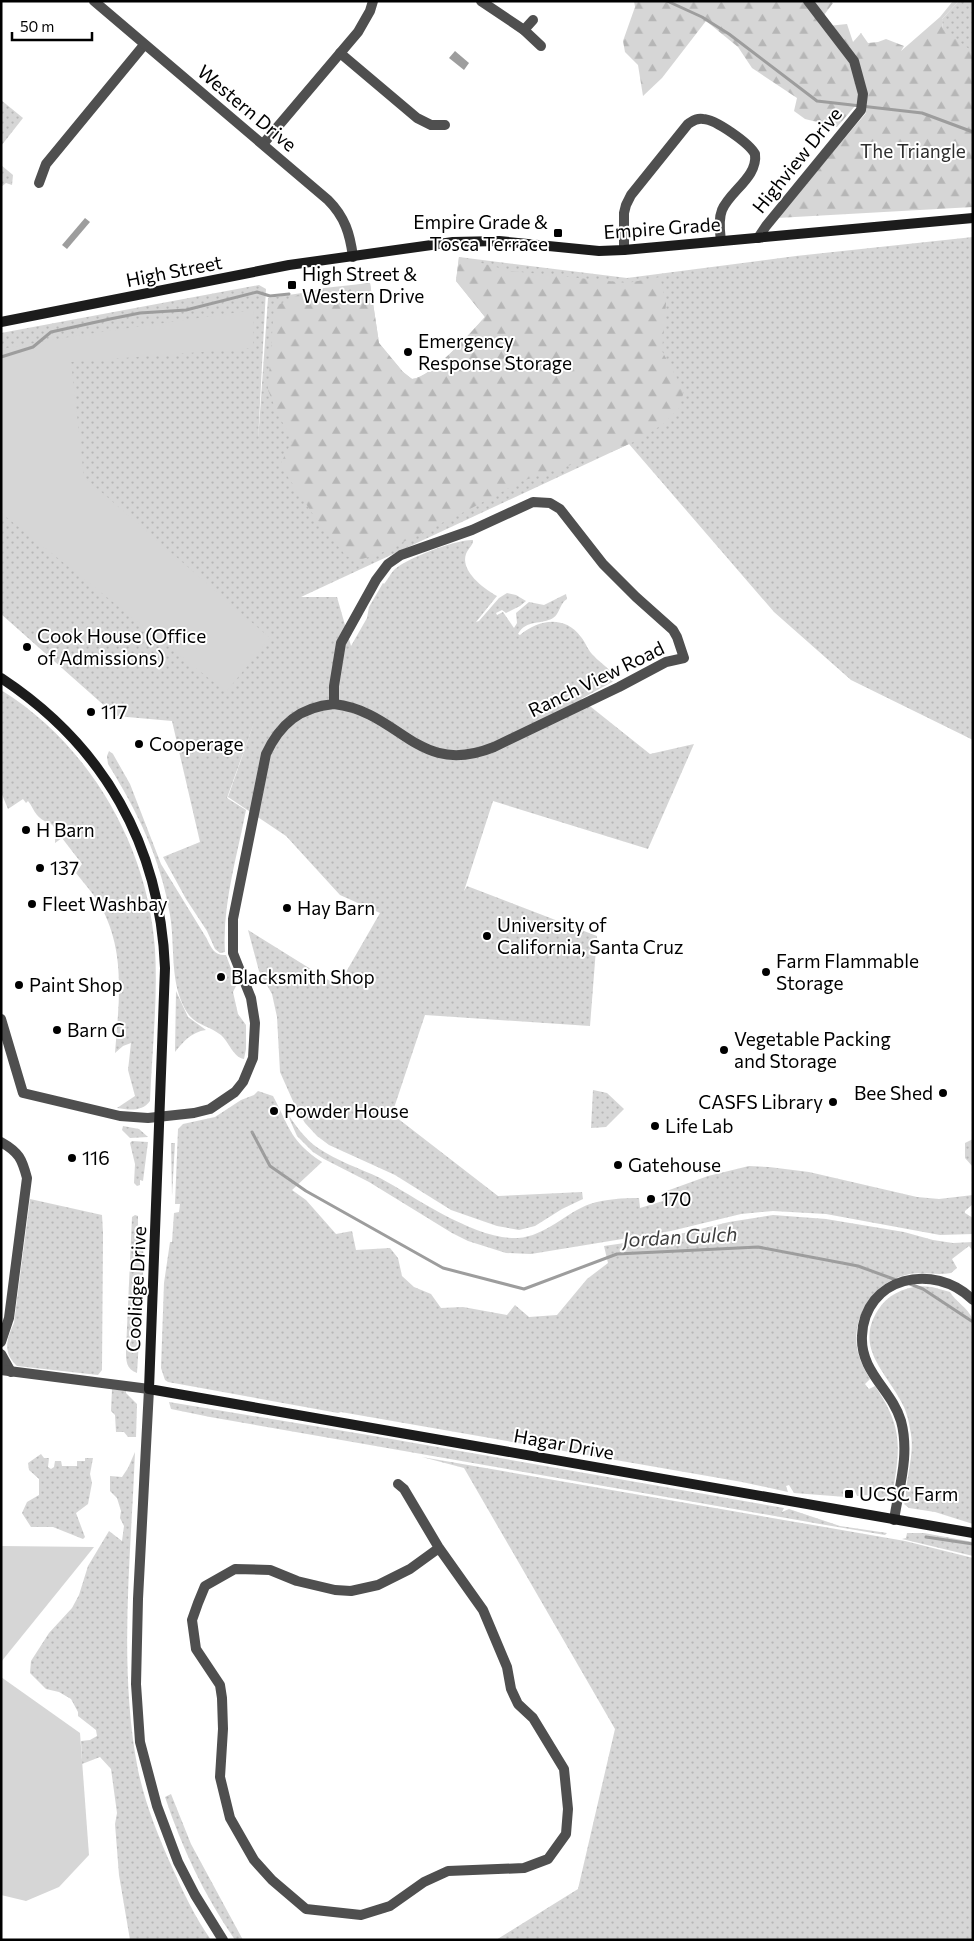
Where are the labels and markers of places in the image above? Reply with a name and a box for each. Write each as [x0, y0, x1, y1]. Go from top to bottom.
place label: Empire Grade & Tosca Terrace [413, 210, 548, 255]
marker: Empire Grade & Tosca Terrace [552, 227, 564, 239]
place label: High Street & Western Drive [302, 262, 424, 307]
marker: High Street & Western Drive [286, 279, 298, 291]
place label: Emergency Response Storage [418, 329, 572, 374]
marker: Emergency Response Storage [402, 346, 414, 358]
place label: Cook House (Office of Admissions) [37, 624, 206, 669]
marker: Cook House (Office of Admissions) [21, 641, 33, 653]
place label: 117 [101, 700, 127, 723]
marker: 117 [85, 706, 97, 718]
place label: Cooperage [149, 732, 243, 755]
marker: Cooperage [133, 738, 145, 750]
place label: H Barn [36, 818, 95, 841]
marker: H Barn [20, 824, 32, 836]
place label: 137 [50, 856, 79, 879]
marker: 137 [34, 862, 46, 874]
place label: Fleet Washbay [42, 892, 168, 915]
place label: Hay Barn [297, 896, 375, 919]
marker: Fleet Washbay [26, 898, 38, 910]
marker: Hay Barn [281, 902, 293, 914]
place label: University of California, Santa Cruz [497, 913, 683, 958]
marker: University of California, Santa Cruz [481, 930, 493, 942]
place label: Farm Flammable Storage [776, 949, 919, 994]
place label: Blacksmith Shop [231, 965, 375, 988]
marker: Farm Flammable Storage [760, 966, 772, 978]
marker: Blacksmith Shop [215, 971, 227, 983]
place label: Paint Shop [29, 973, 123, 996]
marker: Paint Shop [13, 979, 25, 991]
place label: Barn G [67, 1018, 125, 1041]
marker: Barn G [51, 1024, 63, 1036]
place label: Vegetable Packing and Storage [734, 1027, 891, 1072]
marker: Vegetable Packing and Storage [718, 1044, 730, 1056]
place label: Bee Shed [854, 1081, 933, 1104]
marker: Bee Shed [937, 1087, 949, 1099]
place label: CASFS Library [698, 1090, 823, 1113]
marker: CASFS Library [827, 1096, 839, 1108]
place label: Powder House [284, 1099, 409, 1122]
marker: Powder House [268, 1105, 280, 1117]
place label: Life Lab [665, 1114, 734, 1137]
marker: Life Lab [649, 1120, 661, 1132]
place label: 116 [82, 1146, 110, 1169]
marker: 116 [66, 1152, 78, 1164]
place label: Gatehouse [628, 1153, 721, 1176]
marker: Gatehouse [612, 1159, 624, 1171]
place label: 170 [661, 1187, 692, 1210]
marker: 170 [645, 1193, 657, 1205]
place label: UCSC Farm [859, 1482, 958, 1505]
marker: UCSC Farm [843, 1488, 855, 1500]

